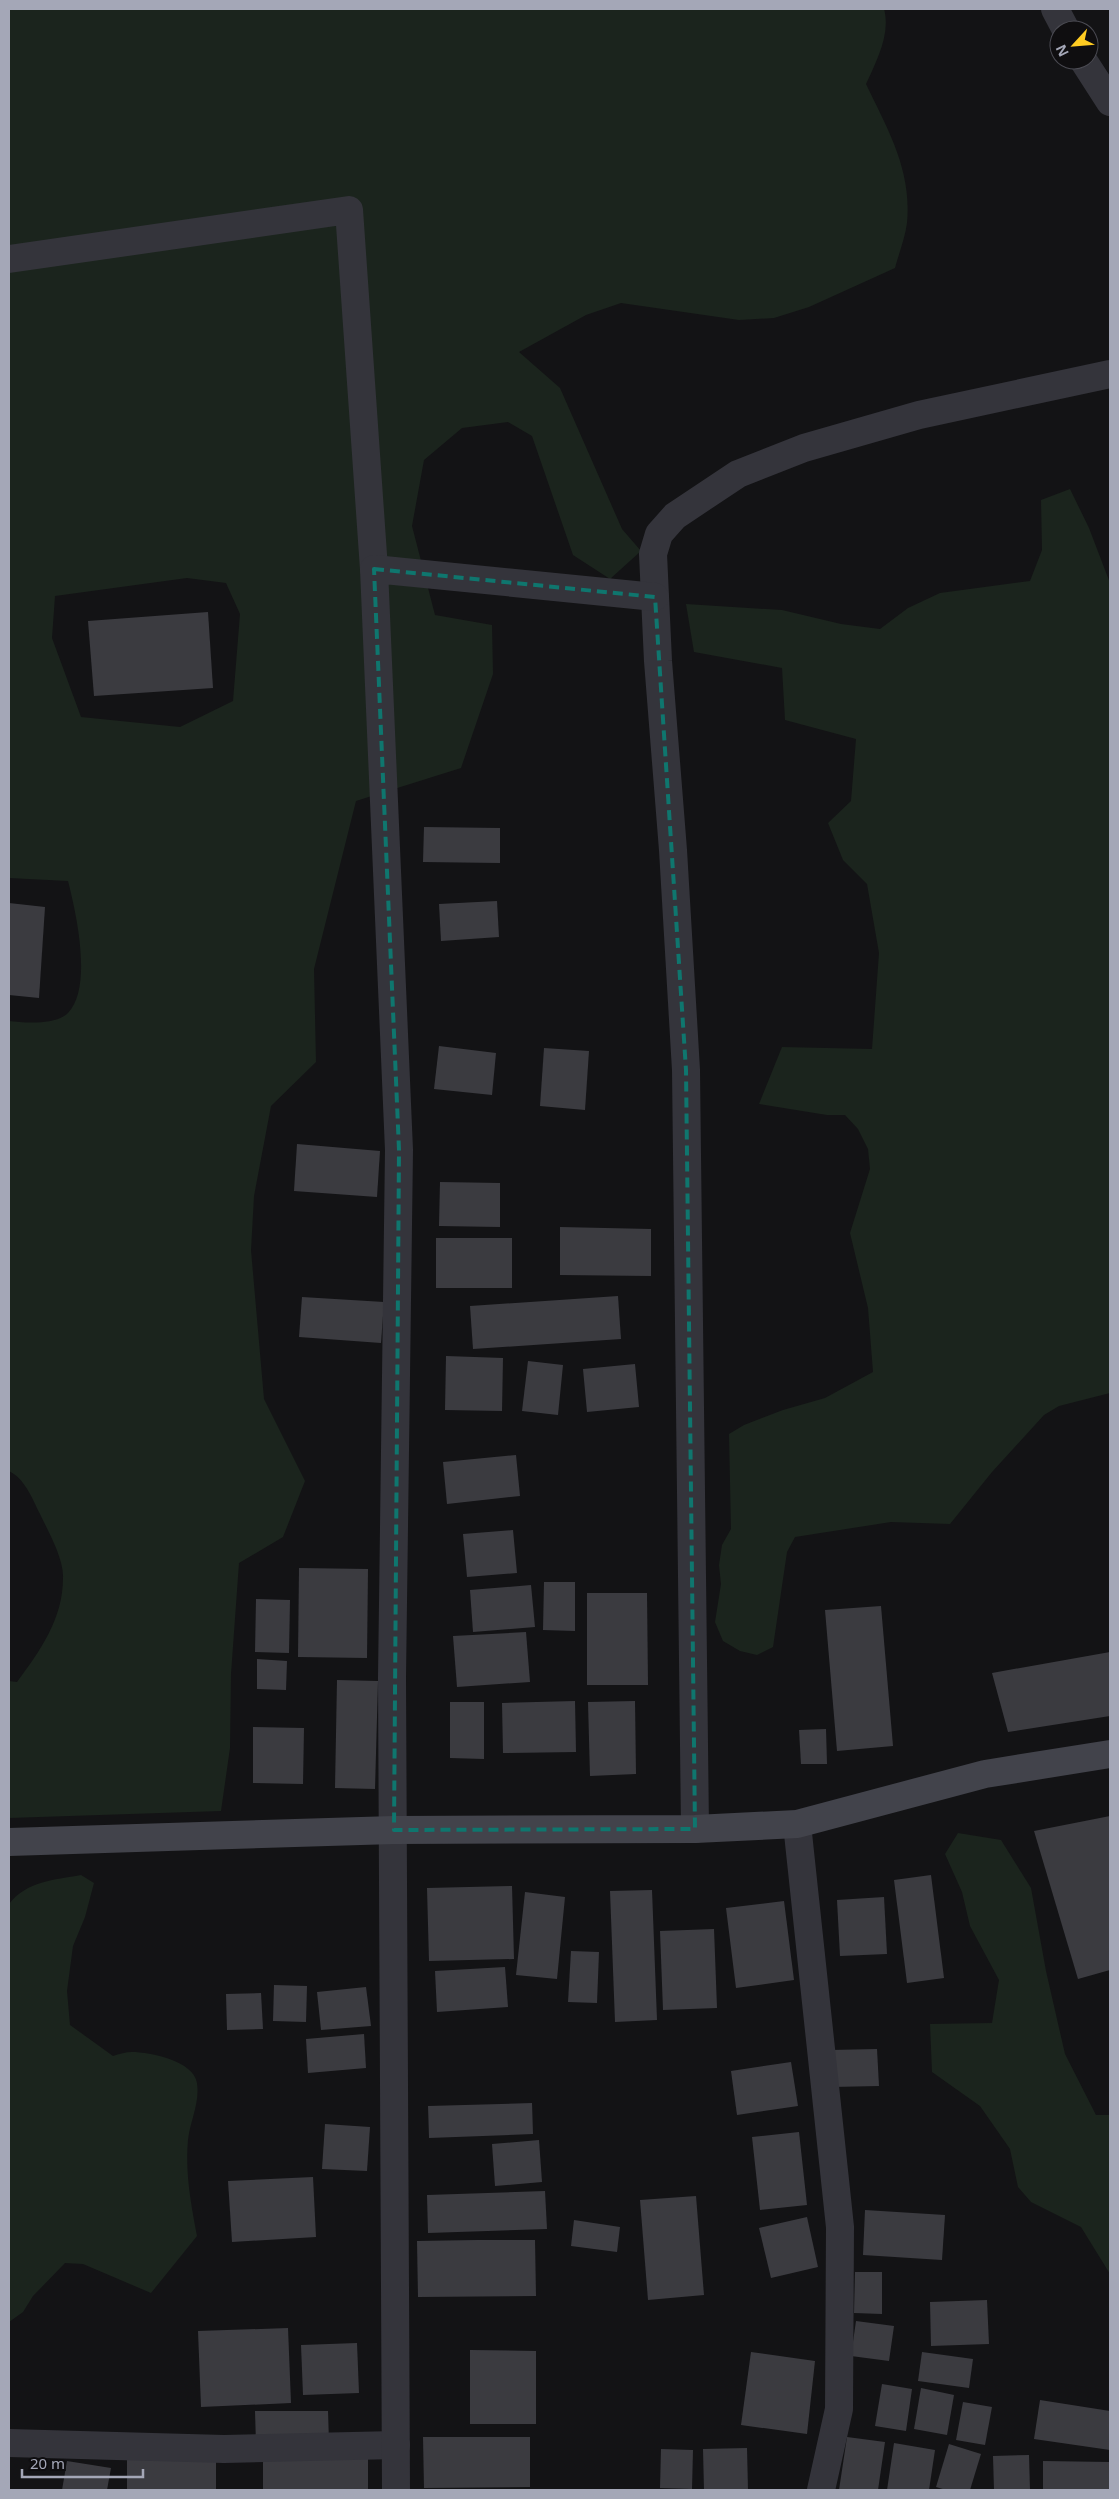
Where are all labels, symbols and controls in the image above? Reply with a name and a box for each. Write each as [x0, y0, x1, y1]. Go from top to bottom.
north arrow [1049, 20, 1099, 70]
text: N [1051, 42, 1073, 60]
scale bar [22, 2446, 144, 2478]
text: 20 m [30, 2453, 65, 2473]

